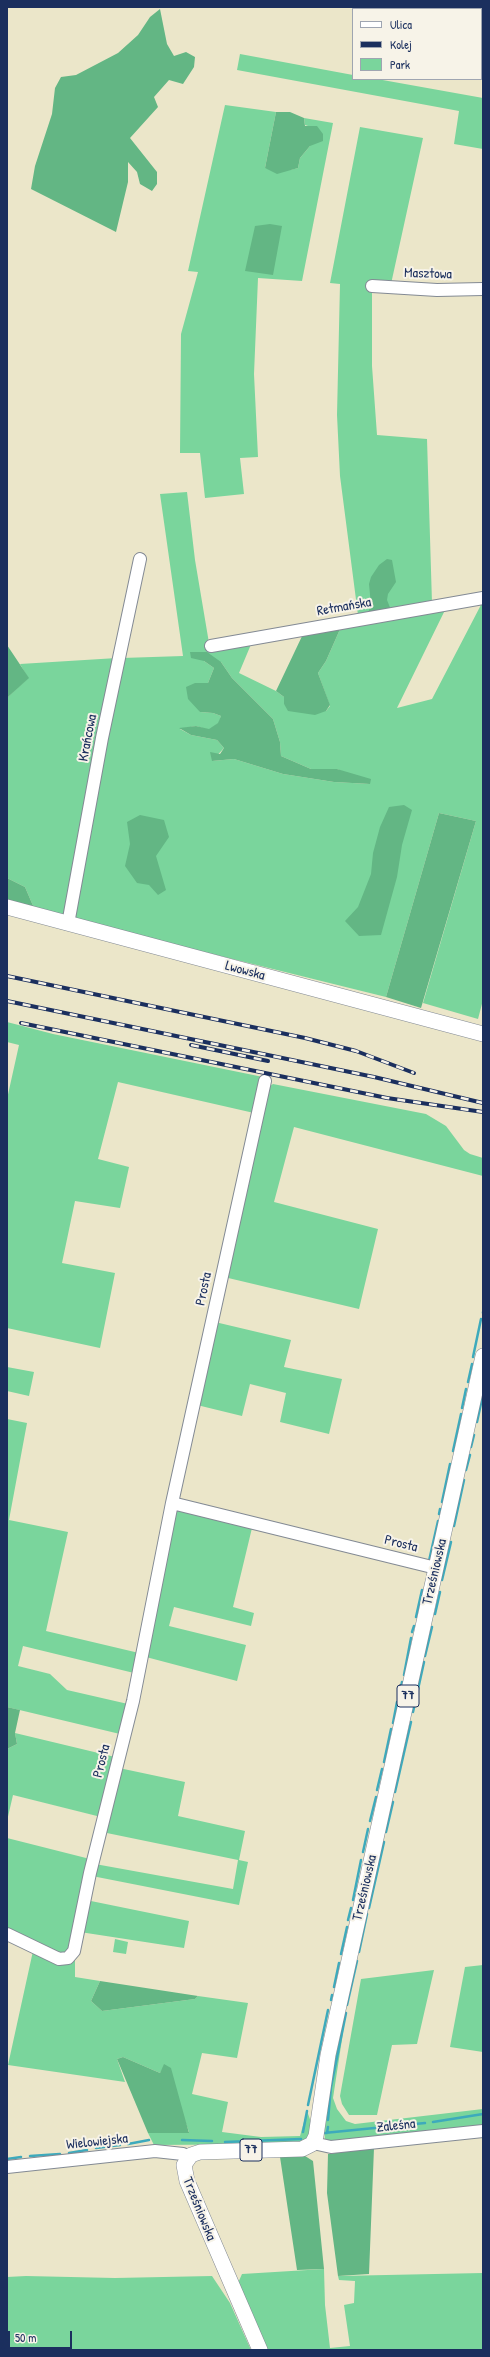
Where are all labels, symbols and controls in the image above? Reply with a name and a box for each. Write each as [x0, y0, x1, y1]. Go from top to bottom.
legend [352, 8, 482, 80]
text: Ulica [390, 16, 412, 33]
text: Kolej [390, 36, 412, 53]
text: Park [390, 56, 410, 73]
street label: Masztowa [404, 265, 452, 283]
street label: Retmańska [316, 594, 372, 620]
street label: Krańcowa [75, 713, 101, 763]
street label: Lwowska [223, 958, 267, 984]
street label: Prosta [192, 1271, 216, 1307]
street label: Prosta [383, 1532, 419, 1556]
street label: Trześniowska [419, 1537, 451, 1607]
road number: 77 [397, 1685, 419, 1707]
street label: Prosta [90, 1743, 114, 1779]
street label: Trześniowska [349, 1853, 381, 1923]
street label: Zaleśna [376, 2116, 416, 2136]
street label: Wielowiejska [65, 2130, 129, 2154]
road number: 77 [240, 2139, 262, 2161]
street label: Trześniowska [179, 2175, 219, 2243]
scale bar [10, 2323, 74, 2349]
text: 50 m [15, 2329, 36, 2346]

